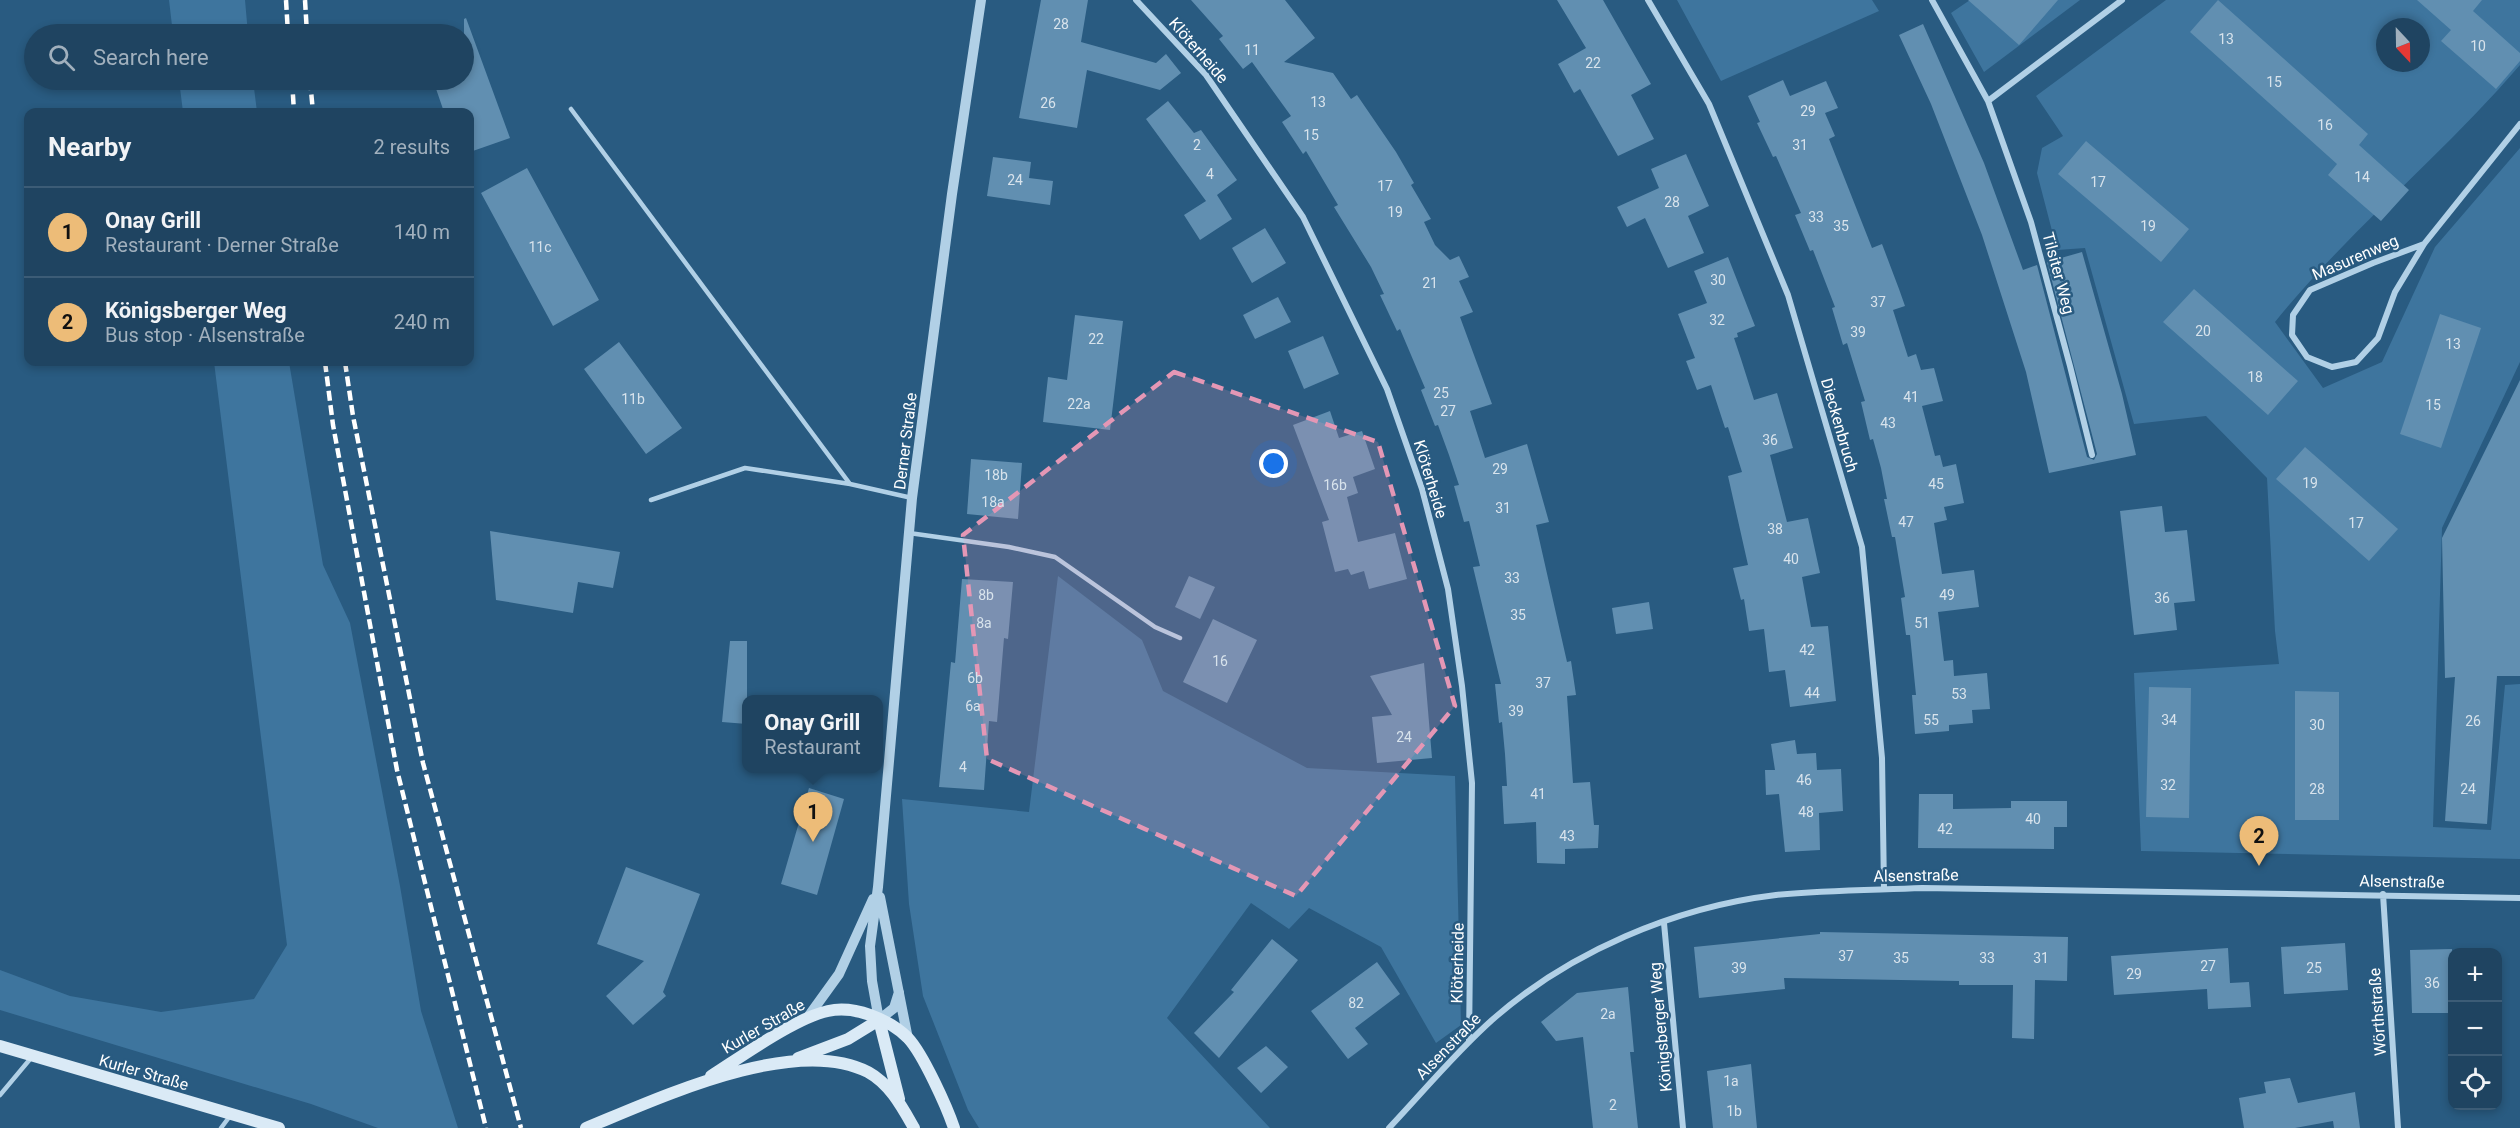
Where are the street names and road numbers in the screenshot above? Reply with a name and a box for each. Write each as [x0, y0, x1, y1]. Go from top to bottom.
street label: Klöterheide [1165, 14, 1232, 87]
street label: Tilsiter Weg [2038, 230, 2079, 316]
street label: Masurenweg [2309, 231, 2401, 284]
street label: Dieckenbruch [1817, 376, 1862, 474]
street label: Derner Straße [890, 391, 921, 491]
street label: Klöterheide [1410, 438, 1451, 521]
street label: Alsenstraße [1873, 865, 1959, 886]
street label: Alsenstraße [2359, 871, 2445, 892]
street label: Klöterheide [1447, 922, 1468, 1004]
street label: Königsberger Weg [1645, 961, 1676, 1093]
street label: Wörthstraße [2365, 967, 2390, 1057]
street label: Kurler Straße [718, 995, 808, 1058]
street label: Alsenstraße [1412, 1009, 1485, 1084]
street label: Kurler Straße [97, 1051, 191, 1094]

